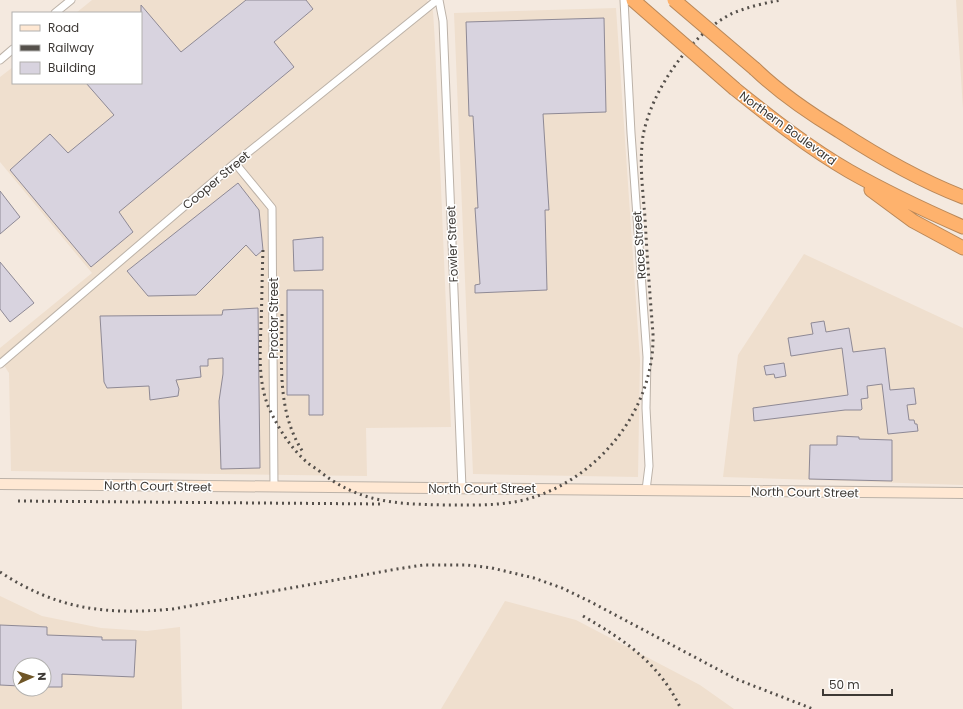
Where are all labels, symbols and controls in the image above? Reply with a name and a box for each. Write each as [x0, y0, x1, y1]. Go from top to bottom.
legend [12, 12, 142, 84]
text: Road [48, 19, 79, 36]
text: Railway [48, 39, 94, 56]
text: Building [48, 59, 96, 76]
street label: Northern Boulevard [736, 87, 840, 169]
street label: Cooper Street [179, 147, 253, 213]
street label: Fowler Street [442, 205, 462, 283]
street label: Race Street [628, 210, 650, 280]
street label: Proctor Street [265, 277, 282, 359]
street label: North Court Street [104, 477, 212, 495]
street label: North Court Street [428, 480, 536, 497]
street label: North Court Street [751, 483, 859, 501]
north arrow [12, 657, 52, 697]
scale bar [823, 671, 892, 697]
text: N [34, 672, 50, 681]
text: 50 m [829, 676, 860, 693]

